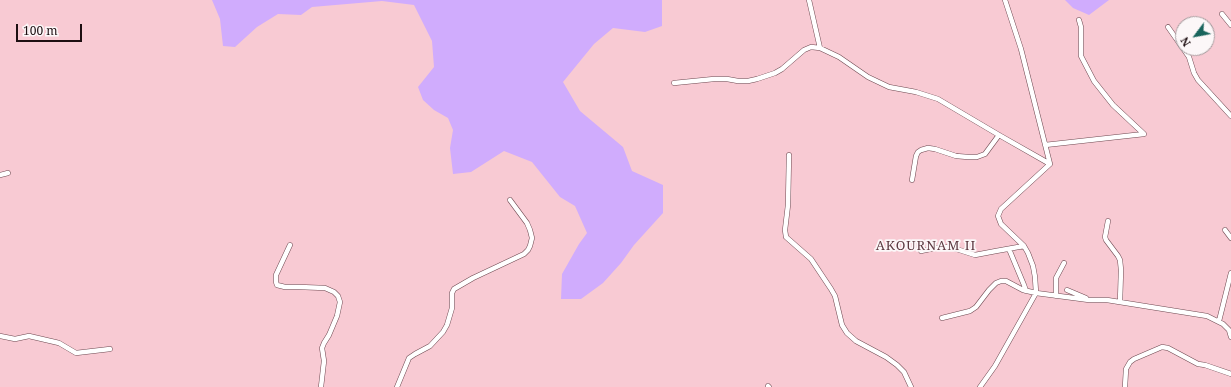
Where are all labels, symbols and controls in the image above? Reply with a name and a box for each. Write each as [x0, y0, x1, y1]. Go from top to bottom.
scale bar [18, 16, 84, 42]
north arrow [1175, 16, 1215, 56]
text: 100 m [23, 22, 58, 39]
text: N [1177, 34, 1194, 50]
district label: AKOURNAM II [876, 238, 976, 254]

